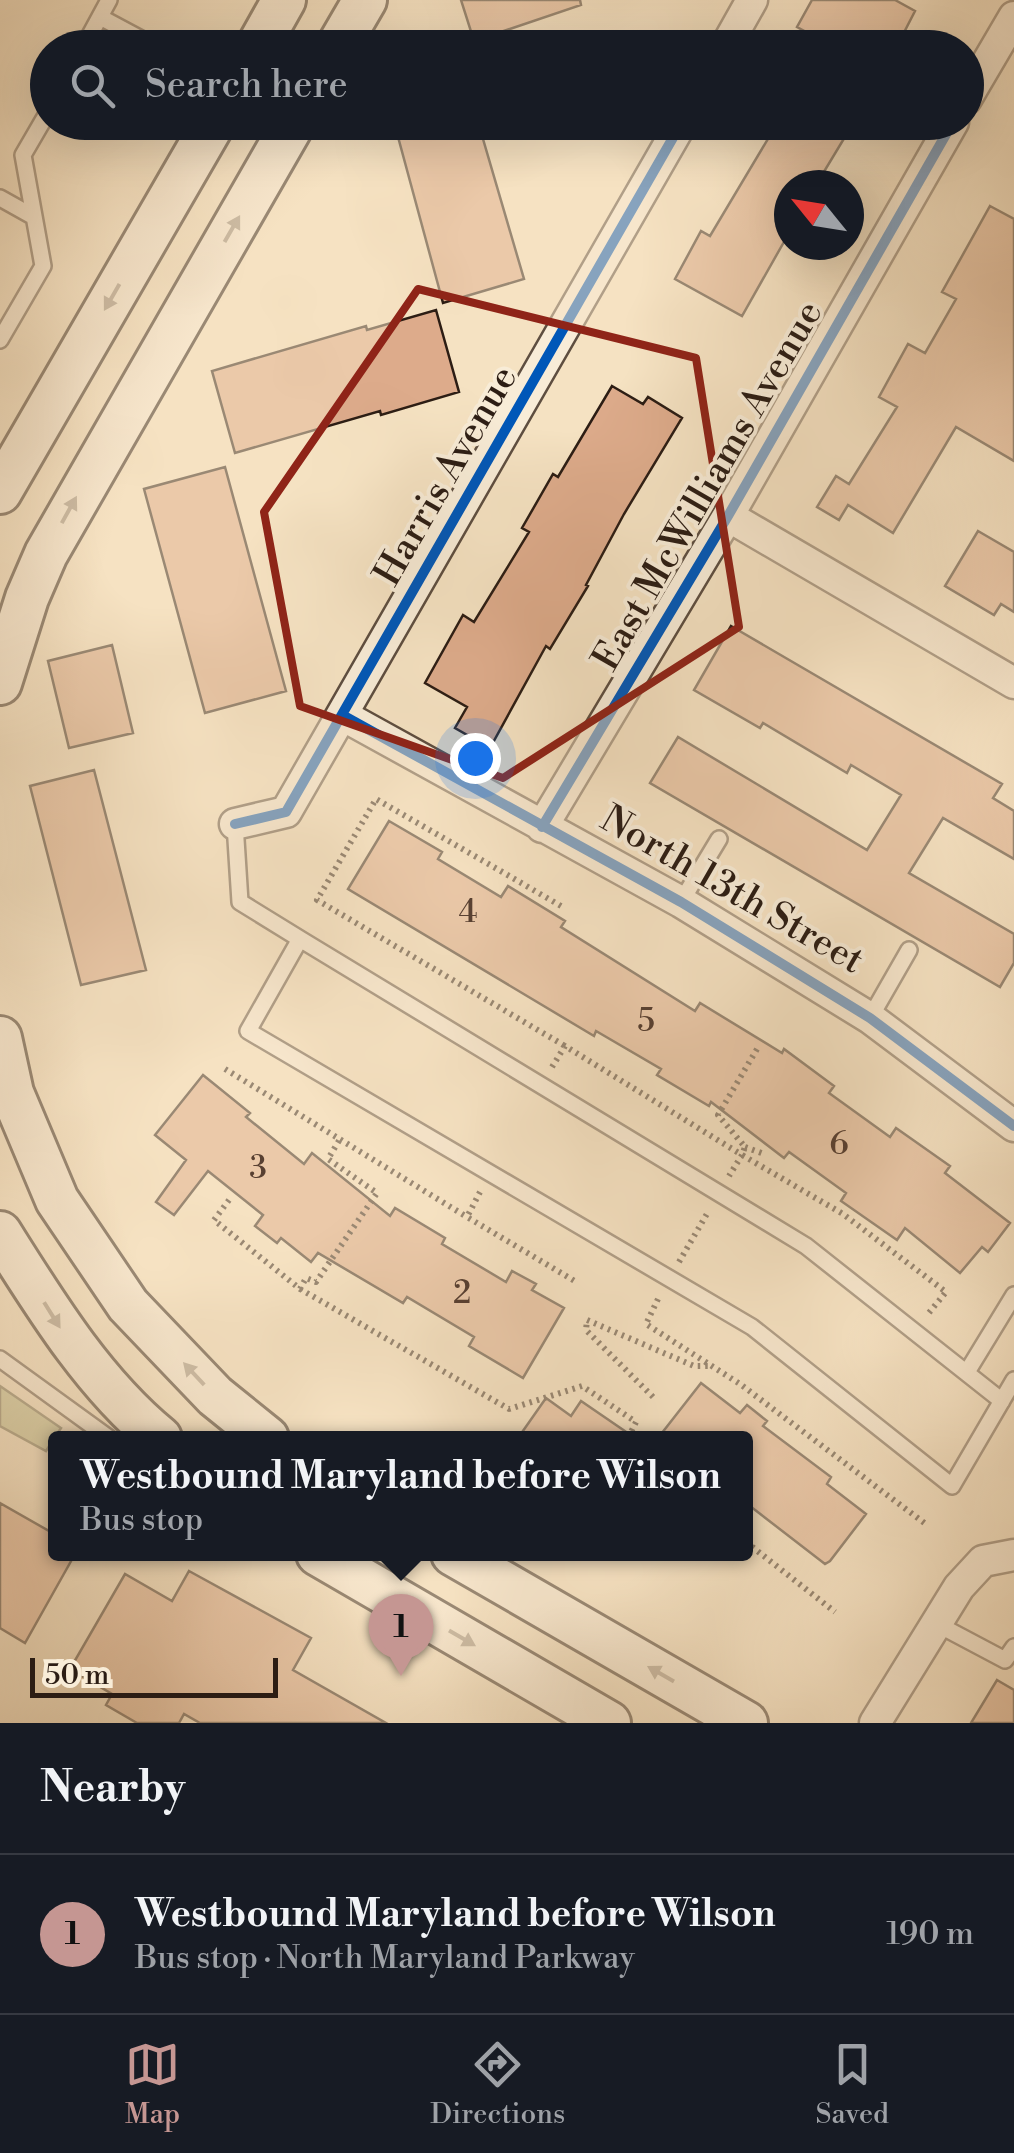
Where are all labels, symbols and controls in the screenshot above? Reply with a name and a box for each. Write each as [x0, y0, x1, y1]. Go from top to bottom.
search box [30, 30, 984, 140]
icon: search [65, 58, 120, 113]
text: Search here [145, 62, 348, 109]
north arrow [774, 170, 864, 260]
one-way arrow [223, 215, 240, 243]
one-way arrow [104, 283, 121, 311]
street label: East McWilliams Avenue [583, 293, 833, 679]
street label: Harris Avenue [364, 358, 528, 594]
one-way arrow [60, 496, 78, 524]
your location [450, 733, 501, 784]
street label: North 13th Street [592, 796, 872, 984]
house number: 4 [458, 892, 478, 932]
house number: 5 [637, 1001, 655, 1041]
house number: 6 [829, 1124, 849, 1164]
house number: 3 [249, 1148, 267, 1188]
house number: 2 [453, 1273, 471, 1313]
one-way arrow [42, 1302, 60, 1329]
one-way arrow [183, 1363, 206, 1387]
popup [48, 1431, 753, 1561]
text: Westbound Maryland before Wilson [80, 1453, 721, 1500]
text: Bus stop [80, 1500, 203, 1540]
pin: 1 [368, 1594, 434, 1676]
one-way arrow [448, 1629, 476, 1647]
scale bar [30, 1653, 278, 1698]
text: 50 m [45, 1658, 109, 1693]
one-way arrow [647, 1666, 675, 1683]
text: Nearby [40, 1762, 185, 1815]
text: Westbound Maryland before Wilson [135, 1891, 776, 1938]
text: 1 [65, 1914, 80, 1954]
text: 190 m [886, 1914, 974, 1954]
text: Bus stop · North Maryland Parkway [135, 1938, 635, 1978]
tab: Map [125, 2037, 180, 2132]
tab: Directions [430, 2037, 565, 2132]
tab: Saved [815, 2037, 889, 2132]

